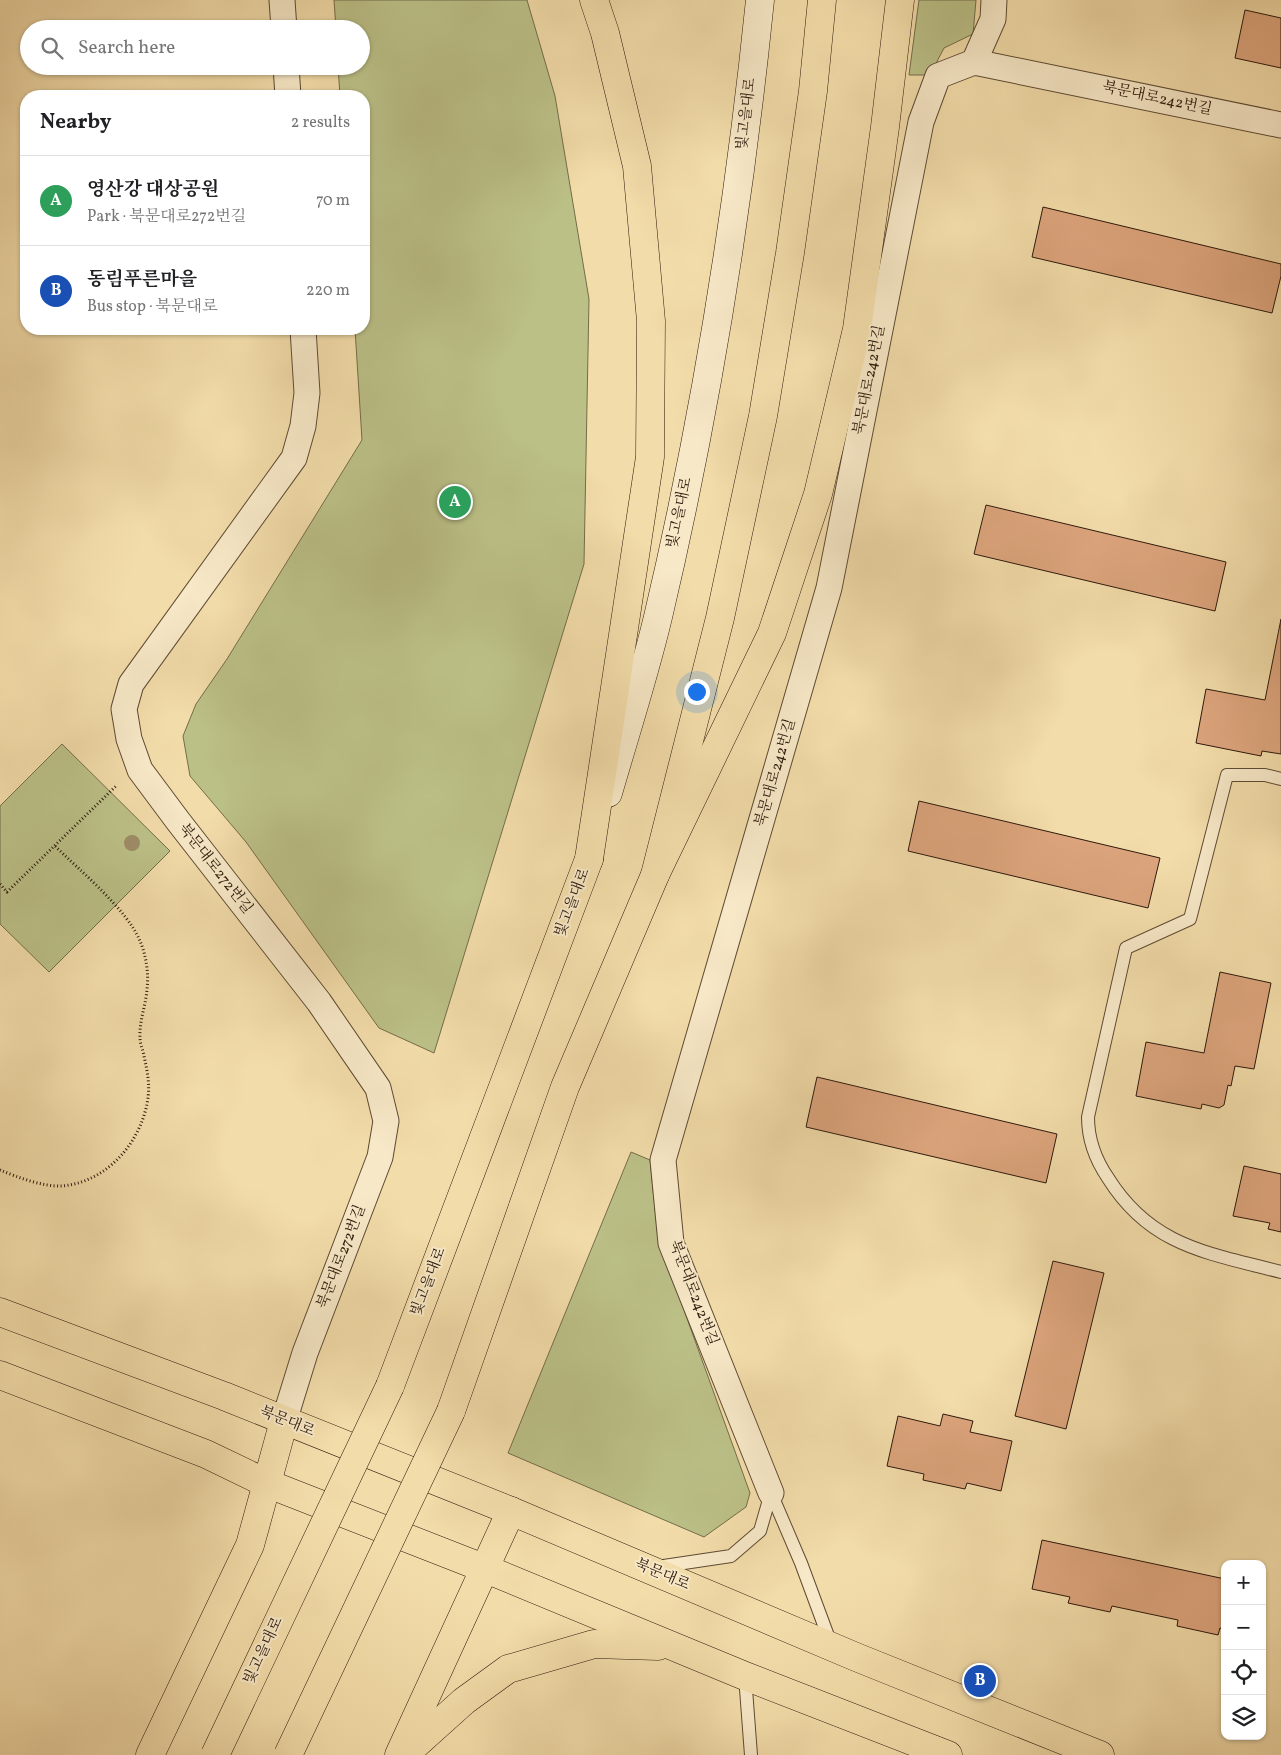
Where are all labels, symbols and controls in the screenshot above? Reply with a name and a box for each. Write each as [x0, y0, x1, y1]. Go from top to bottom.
search box [20, 20, 370, 75]
icon: search [38, 34, 66, 62]
text: Search here [78, 35, 175, 61]
street label: 빛고을대로 [732, 76, 762, 151]
street label: 북문대로242번길 [1100, 77, 1214, 121]
text: Nearby [40, 108, 111, 137]
text: 2 results [291, 112, 350, 134]
text: 영산강 대상공원 [87, 177, 219, 203]
text: A [50, 190, 62, 212]
text: 70 m [316, 190, 350, 212]
text: Park · 북문대로272번길 [87, 206, 246, 228]
text: 동림푸른마을 [87, 267, 197, 293]
text: B [51, 280, 61, 302]
text: 220 m [306, 280, 350, 302]
text: Bus stop · 북문대로 [87, 296, 217, 318]
street label: 북문대로242번길 [849, 323, 891, 437]
street label: 빛고을대로 [662, 475, 698, 551]
pin: A [439, 483, 471, 521]
your location [684, 679, 710, 705]
street label: 북문대로242번길 [751, 716, 801, 830]
street label: 북문대로272번길 [173, 819, 257, 919]
street label: 빛고을대로 [550, 865, 596, 941]
street label: 북문대로272번길 [313, 1202, 371, 1312]
street label: 북문대로242번길 [663, 1237, 723, 1349]
street label: 빛고을대로 [406, 1244, 452, 1320]
street label: 북문대로 [256, 1401, 318, 1443]
street label: 북문대로 [631, 1554, 693, 1596]
map controls [1221, 1560, 1266, 1740]
button: + [1221, 1560, 1266, 1605]
button: − [1221, 1605, 1266, 1650]
street label: 빛고을대로 [239, 1613, 289, 1688]
button: locate [1221, 1650, 1266, 1695]
pin: B [964, 1662, 996, 1700]
button: layers [1221, 1695, 1266, 1740]

